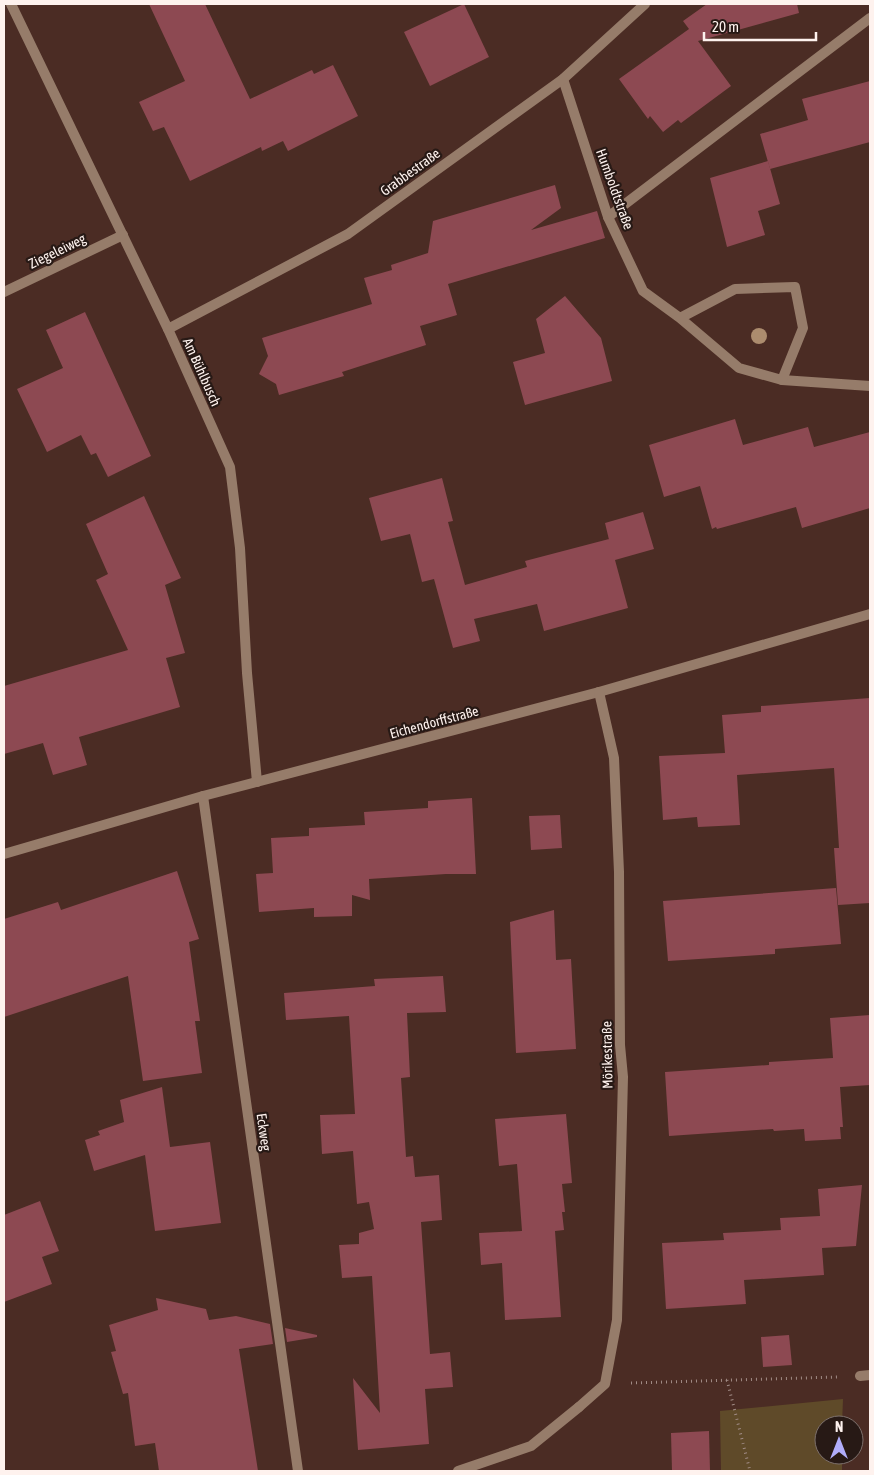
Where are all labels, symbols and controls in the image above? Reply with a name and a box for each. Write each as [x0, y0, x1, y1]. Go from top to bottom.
scale bar [704, 10, 816, 42]
text: 20 m [712, 18, 739, 35]
street label: Grabbestraße [377, 145, 443, 199]
street label: Humboldtstraße [593, 146, 637, 232]
street label: Ziegeleiweg [26, 230, 88, 272]
street label: Am Bühlbusch [180, 335, 224, 409]
street label: Eichendorffstraße [388, 702, 480, 742]
street label: Mörikestraße [598, 1021, 616, 1089]
street label: Eckweg [253, 1112, 275, 1152]
north arrow [814, 1415, 864, 1465]
text: N [835, 1419, 843, 1435]

